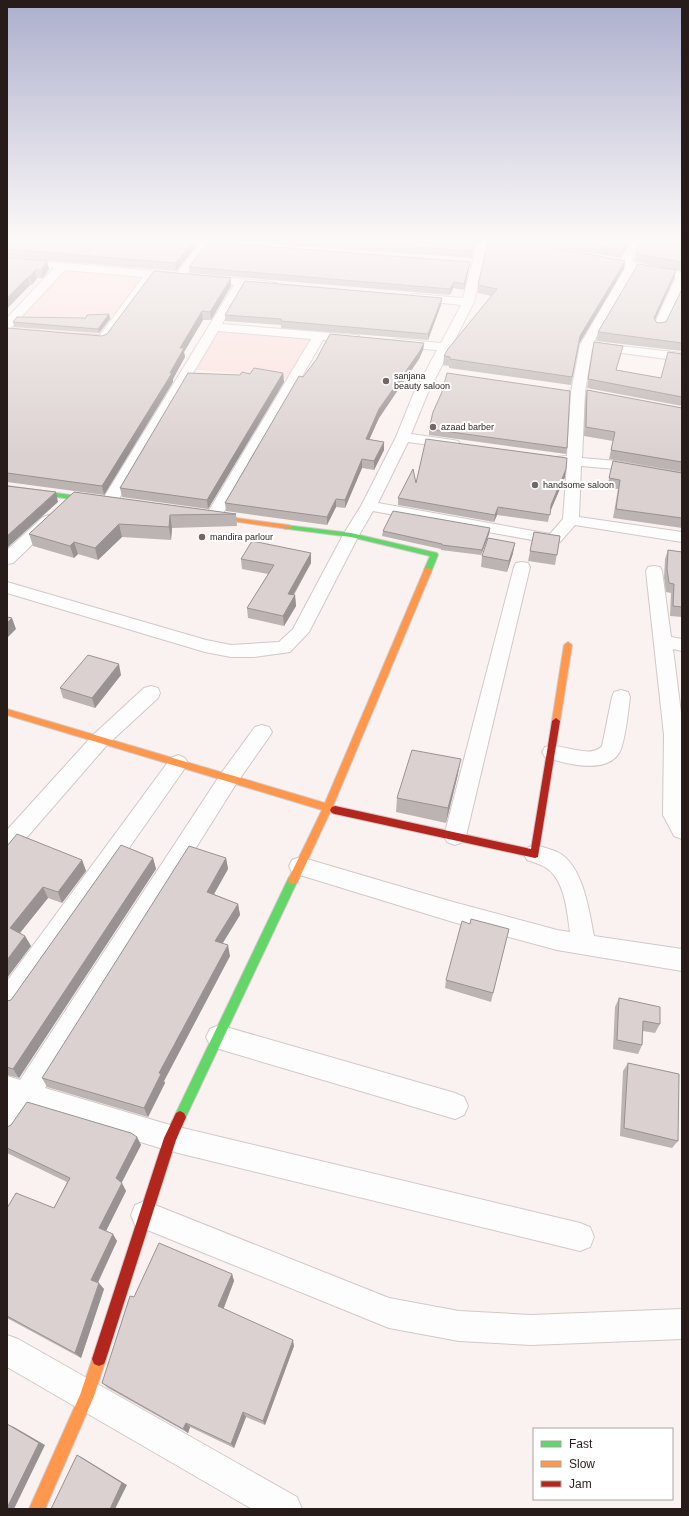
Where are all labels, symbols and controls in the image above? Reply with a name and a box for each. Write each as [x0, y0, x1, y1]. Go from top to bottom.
place label: sanjana beauty saloon [394, 371, 450, 391]
marker: sanjana beauty saloon [381, 376, 391, 386]
marker: azaad barber [428, 422, 438, 432]
place label: azaad barber [441, 422, 494, 432]
marker: handsome saloon [530, 480, 540, 490]
place label: handsome saloon [543, 480, 614, 490]
marker: mandira parlour [197, 532, 207, 542]
place label: mandira parlour [210, 532, 273, 542]
legend [533, 1428, 673, 1500]
text: Fast [569, 1437, 593, 1451]
text: Slow [569, 1457, 595, 1471]
text: Jam [569, 1477, 592, 1491]

